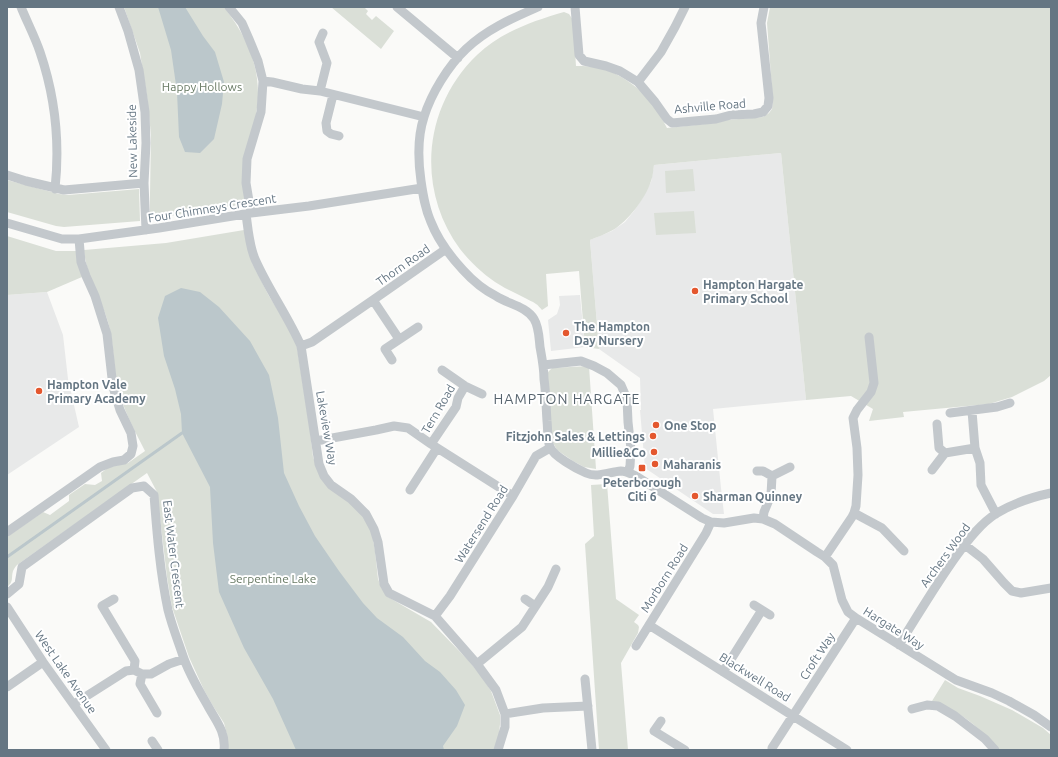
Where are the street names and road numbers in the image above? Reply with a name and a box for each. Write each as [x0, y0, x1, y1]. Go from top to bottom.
street label: Ashville Road [674, 96, 746, 116]
street label: New Lakeside [125, 104, 139, 178]
street label: Four Chimneys Crescent [147, 191, 277, 225]
street label: Thorn Road [374, 242, 432, 288]
street label: Tern Road [419, 382, 457, 436]
street label: Lakeview Way [314, 390, 340, 466]
street label: Watersend Road [452, 483, 510, 565]
street label: East Water Crescent [161, 499, 187, 609]
street label: Archers Wood [917, 520, 973, 590]
street label: Morborn Road [638, 542, 690, 614]
street label: Hargate Way [861, 604, 927, 652]
street label: West Lake Avenue [33, 628, 99, 716]
street label: Croft Way [797, 630, 837, 682]
street label: Blackwell Road [717, 650, 793, 704]

